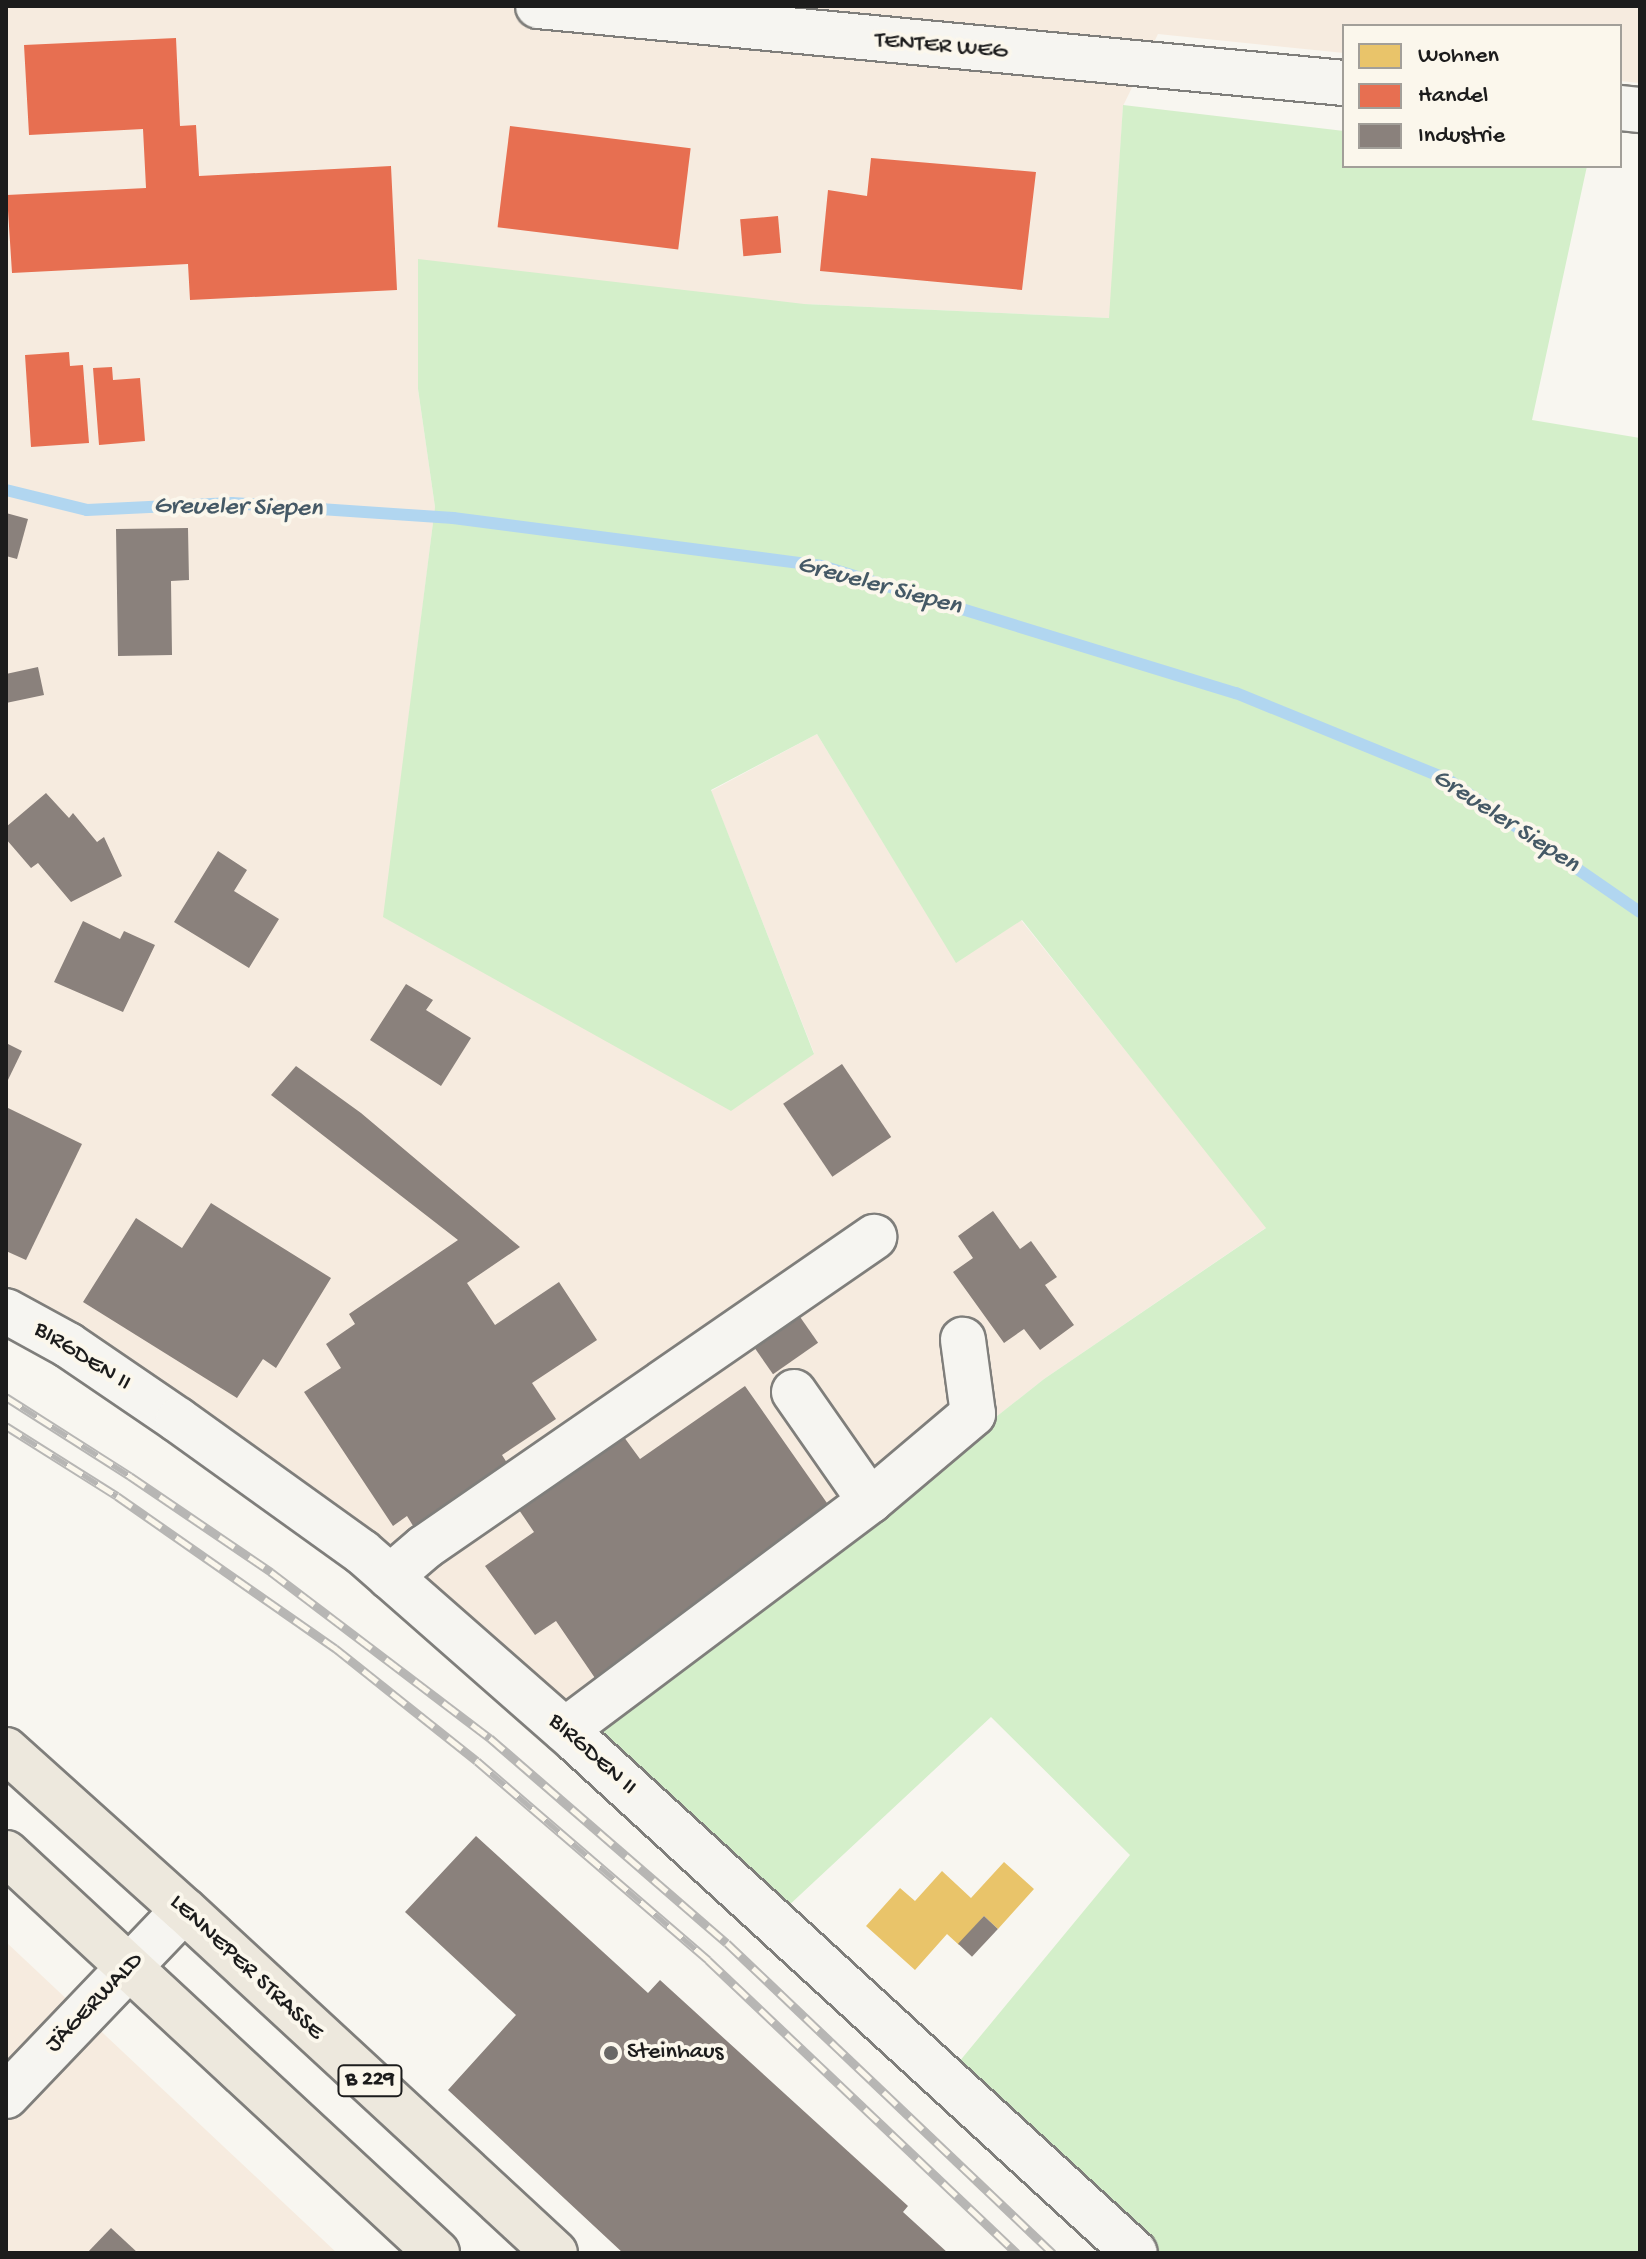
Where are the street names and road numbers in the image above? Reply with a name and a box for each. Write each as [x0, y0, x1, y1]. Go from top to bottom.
street label: TENTER WEG [874, 27, 1008, 67]
street label: BIRGDEN II [28, 1316, 136, 1398]
street label: BIRGDEN II [542, 1708, 642, 1802]
street label: LENNEPER STRASSE [163, 1889, 329, 2047]
street label: JÄGERWALD [40, 1947, 150, 2059]
road number: B 229 [336, 2063, 404, 2099]

